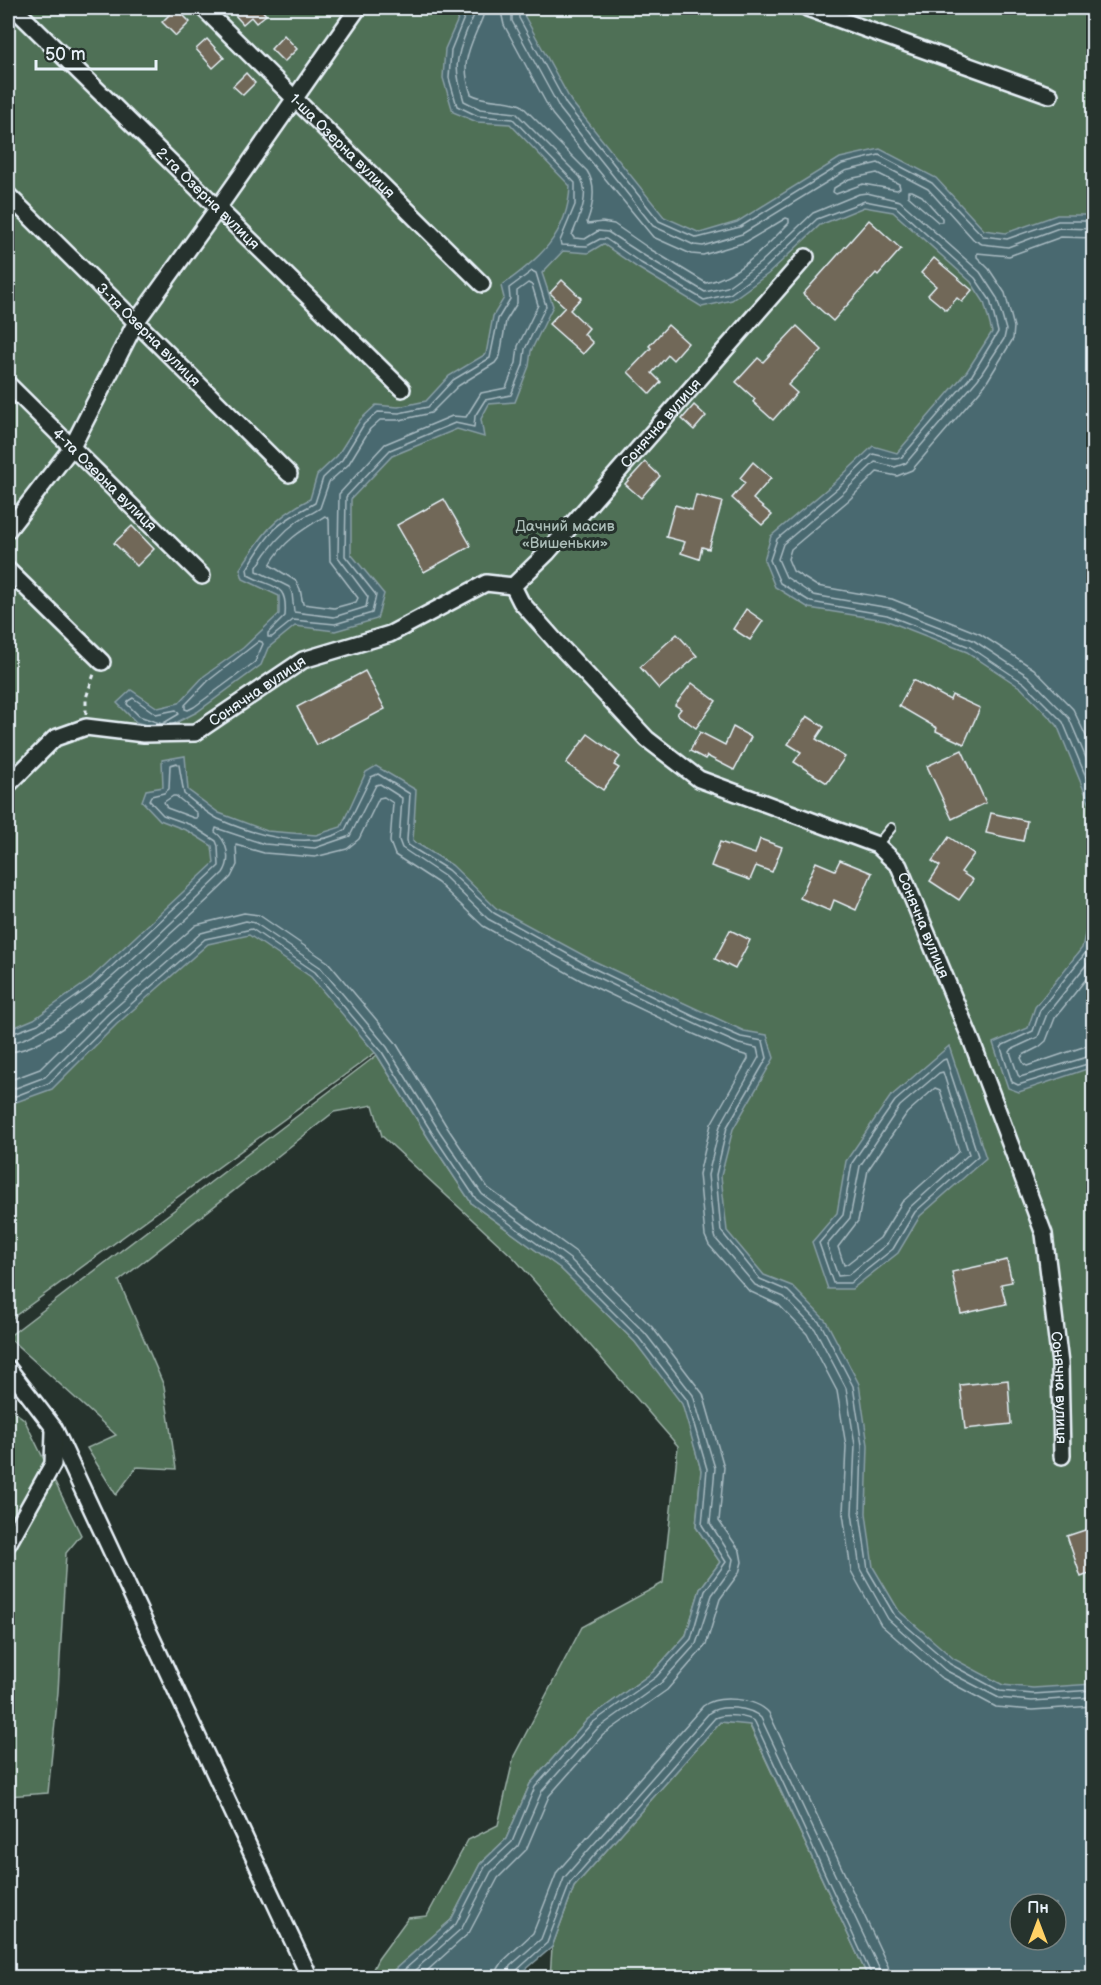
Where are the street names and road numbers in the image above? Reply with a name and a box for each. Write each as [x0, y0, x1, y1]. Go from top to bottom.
street label: 1-ша Озерна вулиця [286, 90, 399, 202]
street label: 2-га Озерна вулиця [152, 143, 264, 254]
street label: 3-тя Озерна вулиця [92, 279, 205, 390]
street label: Сонячна вулиця [616, 374, 705, 472]
street label: 4-та Озерна вулиця [48, 424, 161, 535]
street label: Сонячна вулиця [205, 651, 309, 730]
street label: Сонячна вулиця [893, 869, 954, 981]
street label: Сонячна вулиця [1047, 1330, 1071, 1444]

